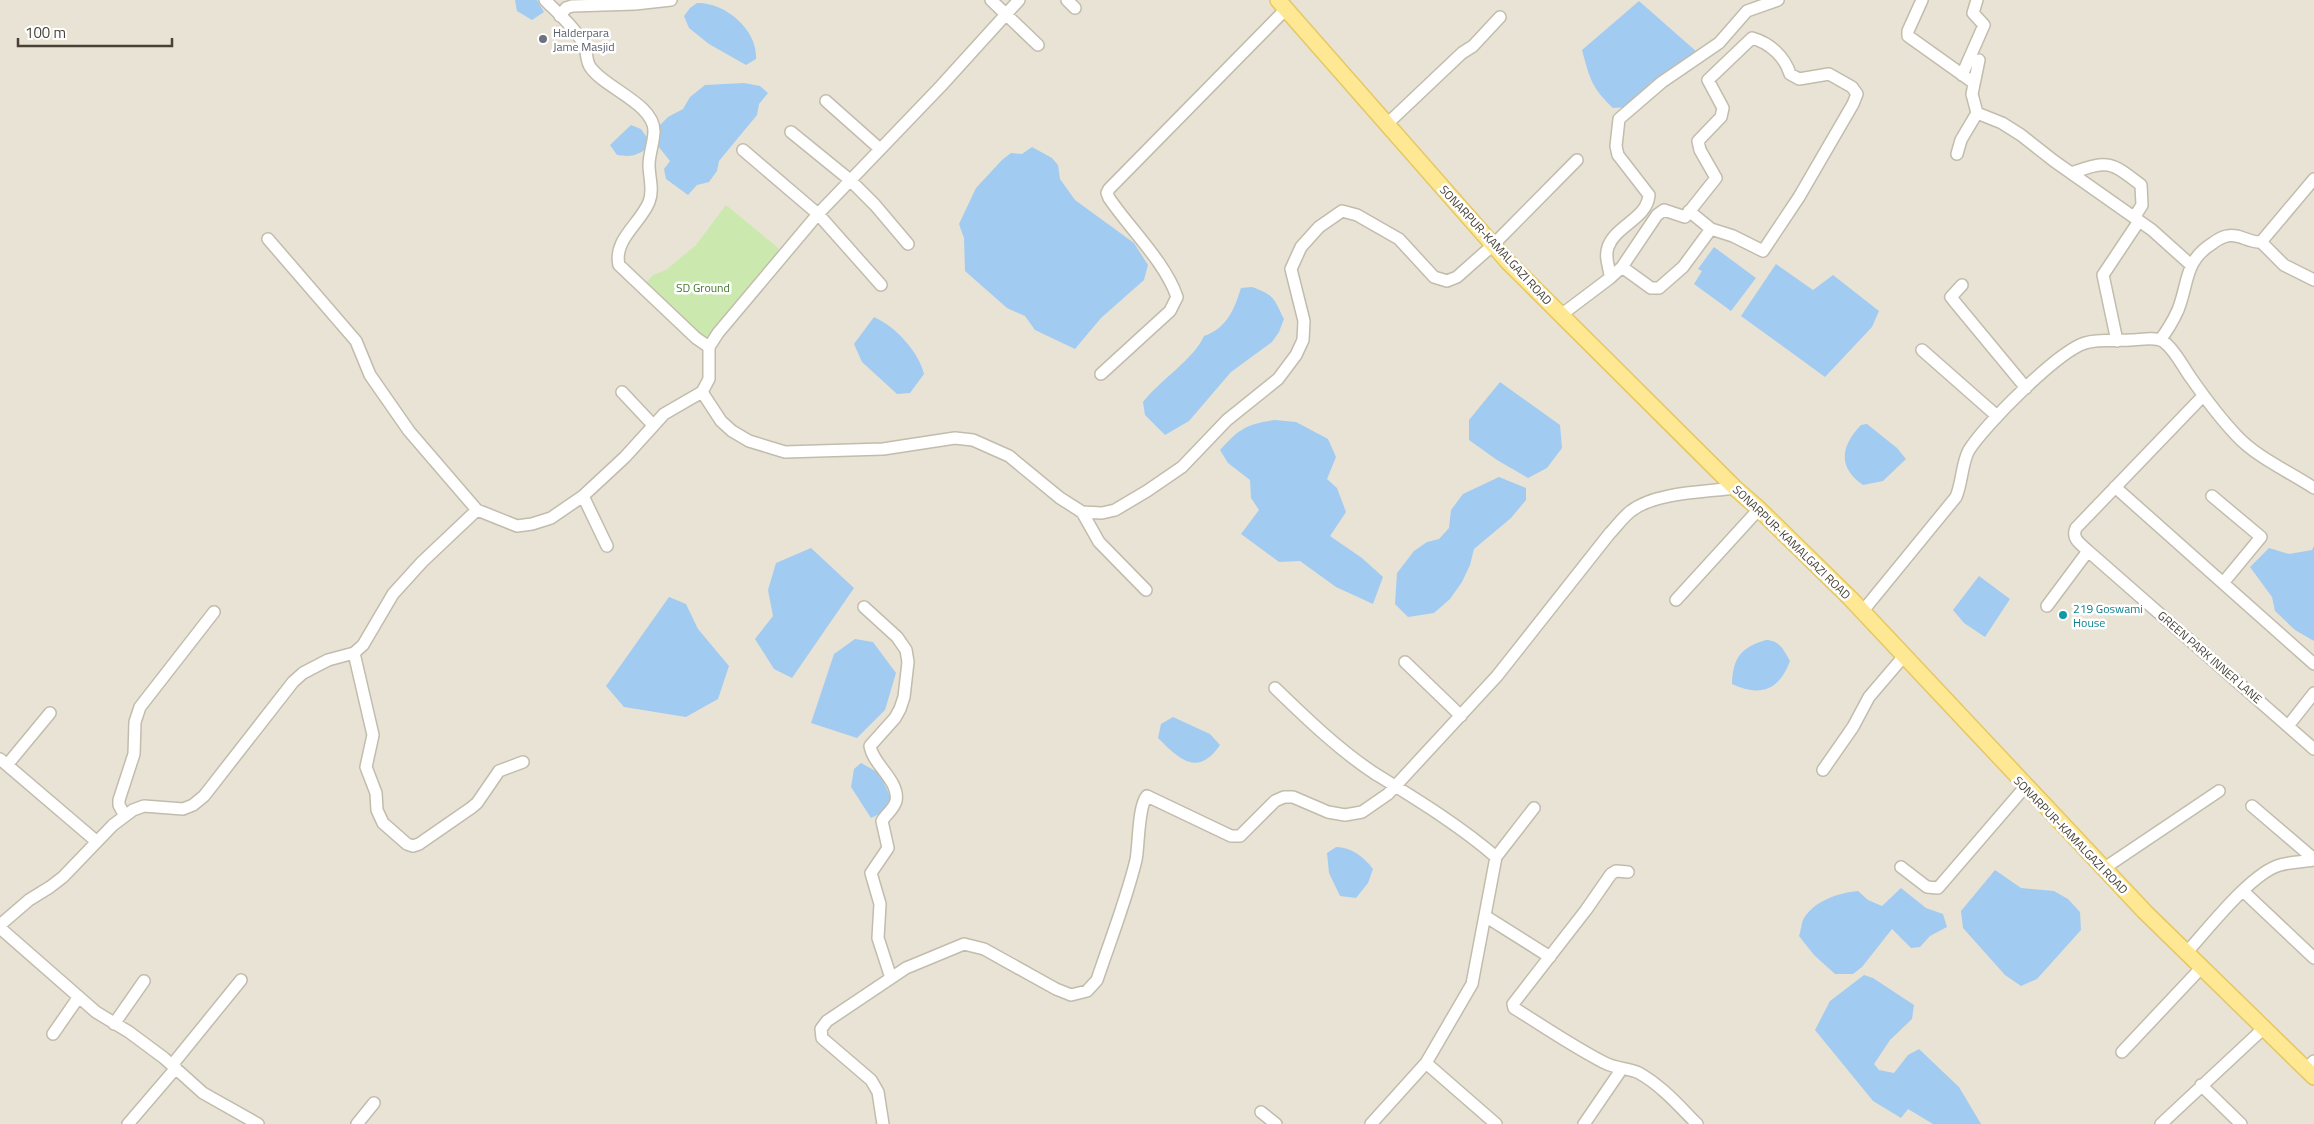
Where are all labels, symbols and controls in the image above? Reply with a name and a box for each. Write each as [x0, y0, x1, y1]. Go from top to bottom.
scale bar [18, 15, 171, 47]
text: 100 m [25, 21, 66, 44]
place label: Halderpara Jame Masjid [553, 23, 615, 56]
marker: Halderpara Jame Masjid [537, 33, 549, 45]
street label: SONARPUR-KAMALGAZI ROAD [1435, 181, 1557, 309]
park label: SD Ground [676, 278, 730, 297]
street label: SONARPUR-KAMALGAZI ROAD [1729, 480, 1856, 604]
place label: 219 Goswami House [2073, 599, 2143, 632]
street label: GREEN PARK INNER LANE [2154, 606, 2267, 708]
marker: 219 Goswami House [2057, 609, 2069, 621]
street label: SONARPUR-KAMALGAZI ROAD [2009, 772, 2133, 899]

